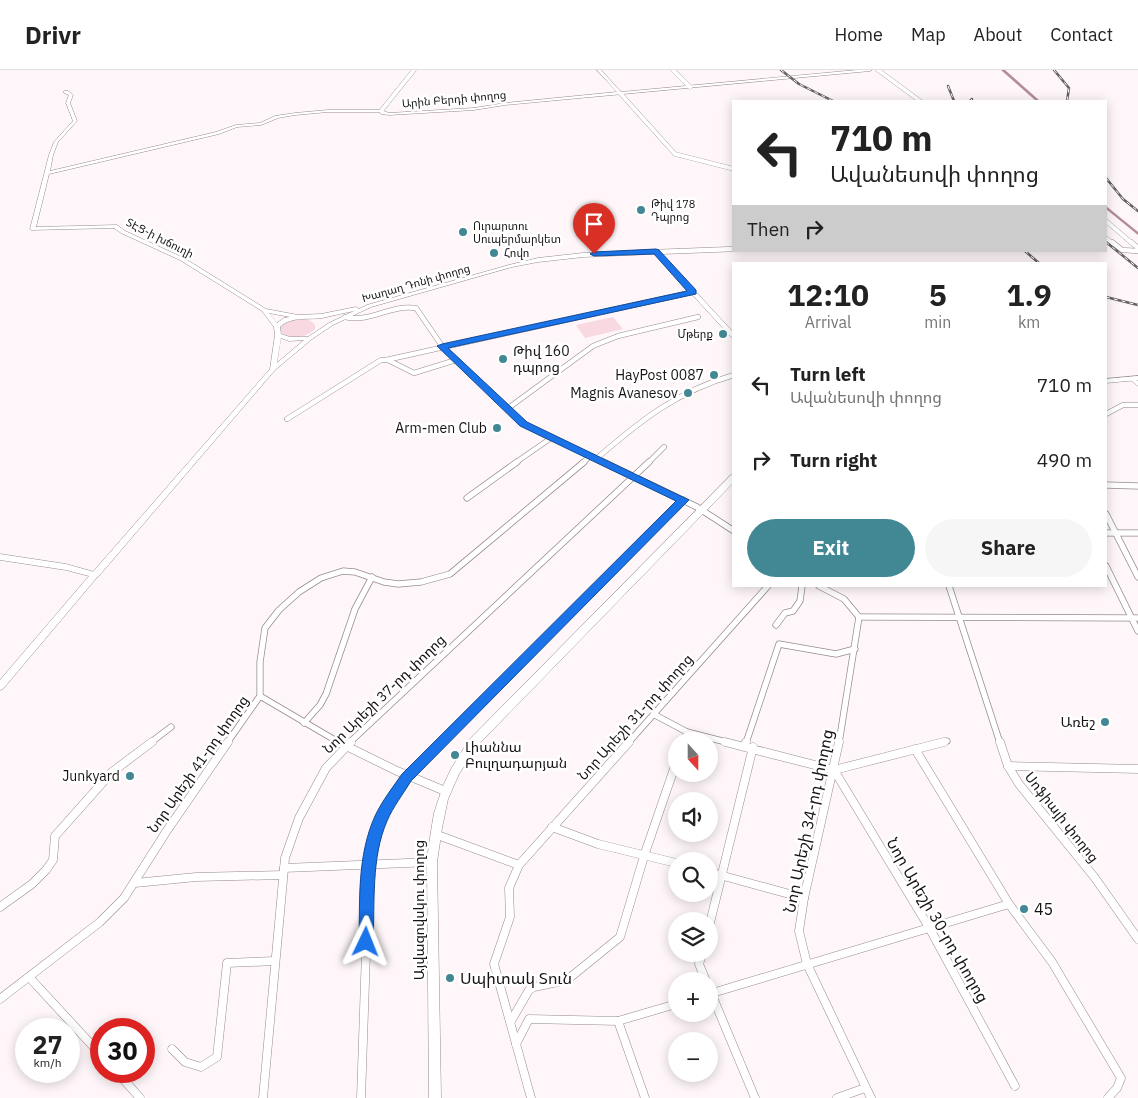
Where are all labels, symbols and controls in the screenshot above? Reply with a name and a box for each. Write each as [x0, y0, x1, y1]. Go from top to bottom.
text: Drivr [25, 19, 81, 51]
text: Home [835, 23, 883, 46]
text: Map [911, 23, 946, 46]
text: About [974, 23, 1022, 46]
text: Contact [1050, 23, 1113, 46]
street label: Արին Բերդի փողոց [401, 87, 507, 111]
text: 710 m [830, 115, 933, 161]
icon: left [747, 120, 812, 185]
text: Ավանեսովի փողոց [830, 159, 1039, 188]
place label: Թիվ 178 Դպրոց [651, 197, 695, 224]
pin [573, 203, 615, 254]
marker: Թիվ 178 Դպրոց [635, 204, 647, 216]
icon: arrive [580, 210, 608, 238]
street label: ՏԷՑ-ի խճուղի [124, 215, 196, 261]
icon: right [800, 215, 828, 243]
text: Then [747, 217, 790, 241]
place label: Ուրարտու Սուպերմարկետ [473, 219, 561, 246]
marker: Ուրարտու Սուպերմարկետ [457, 226, 469, 238]
place label: Հովո [504, 246, 529, 260]
marker: Հովո [488, 247, 500, 259]
street label: Խաղաղ Դոնի փողոց [360, 261, 472, 305]
text: 12:10 [787, 275, 869, 314]
text: 5 [929, 275, 947, 314]
text: 1.9 [1006, 275, 1052, 314]
text: Arrival [805, 312, 851, 332]
text: min [924, 312, 951, 332]
text: km [1018, 312, 1040, 332]
place label: Մթերք [677, 327, 713, 341]
marker: Մթերք [717, 328, 729, 340]
place label: Թիվ 160 դպրոց [513, 342, 570, 376]
marker: Թիվ 160 դպրոց [497, 353, 509, 365]
text: Turn left [790, 362, 866, 386]
place label: HayPost 0087 [615, 366, 704, 384]
marker: HayPost 0087 [708, 369, 720, 381]
icon: left [747, 371, 775, 399]
text: 710 m [1037, 373, 1092, 397]
place label: Magnis Avanesov [570, 384, 678, 402]
marker: Magnis Avanesov [682, 387, 694, 399]
text: Ավանեսովի փողոց [790, 387, 942, 407]
place label: Arm-men Club [395, 419, 487, 437]
marker: Arm-men Club [491, 422, 503, 434]
icon: right [747, 446, 775, 474]
text: Turn right [790, 448, 877, 472]
text: 490 m [1037, 448, 1092, 472]
button: Exit [747, 519, 915, 577]
button: Share [925, 519, 1092, 577]
street label: Նոր Արեշի 37-րդ փողոց [319, 631, 449, 757]
street label: Նոր Արեշի 31-րդ փողոց [574, 650, 696, 784]
street label: Նոր Արեշի 41-րդ փողոց [144, 692, 252, 836]
place label: Առեշ [1061, 713, 1095, 731]
marker: Առեշ [1099, 716, 1111, 728]
street label: Նոր Արեշի 34-րդ փողոց [779, 727, 837, 915]
north arrow [668, 732, 718, 782]
map controls [668, 732, 718, 1082]
place label: Լիաննա Բուլղադարյան [465, 738, 567, 772]
marker: Լիաննա Բուլղադարյան [449, 749, 461, 761]
place label: Junkyard [62, 767, 120, 785]
street label: Սոֆիայի փողոց [1021, 768, 1103, 866]
marker: Junkyard [124, 770, 136, 782]
button: sound [668, 792, 718, 842]
street label: Նոր Արեշի 30-րդ փողոց [883, 834, 993, 1006]
street label: Այվազովսկու փողոց [410, 840, 428, 980]
button: search [668, 852, 718, 902]
place label: 45 [1034, 899, 1053, 919]
marker: 45 [1018, 903, 1030, 915]
button: layers [668, 912, 718, 962]
position arrow [339, 915, 391, 967]
place label: Սպիտակ Տուն [460, 968, 572, 988]
marker: Սպիտակ Տուն [444, 972, 456, 984]
button: + [668, 972, 718, 1022]
speed limit sign: 30 [90, 1018, 155, 1083]
text: 27 [32, 1028, 63, 1061]
button: − [668, 1032, 718, 1082]
text: km/h [33, 1055, 62, 1070]

